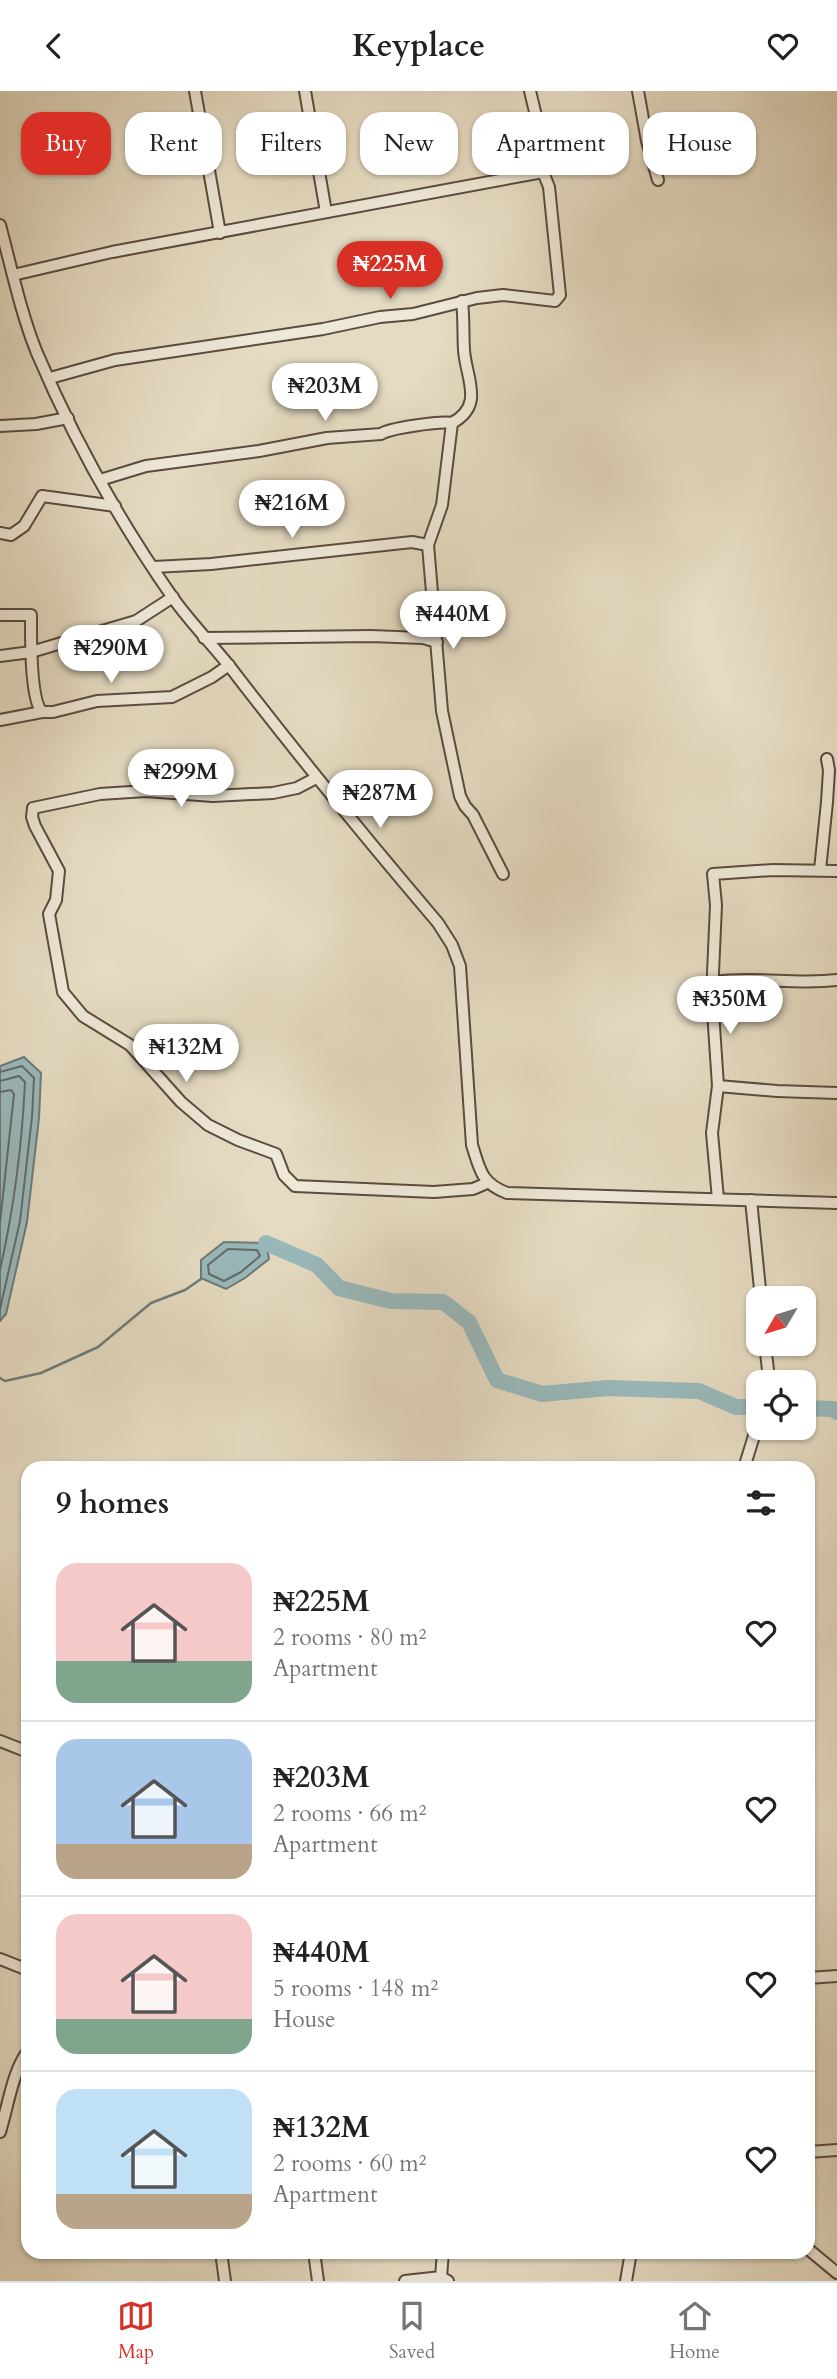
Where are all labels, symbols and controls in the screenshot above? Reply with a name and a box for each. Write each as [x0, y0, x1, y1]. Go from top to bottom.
text: Keyplace [352, 24, 485, 68]
icon: back [35, 27, 73, 65]
icon: heart [764, 27, 802, 65]
chip: Buy [21, 112, 111, 175]
chip: Rent [125, 112, 222, 175]
chip: Filters [236, 112, 346, 175]
chip: New [360, 112, 458, 175]
chip: Apartment [472, 112, 629, 175]
chip: House [643, 112, 756, 175]
pin: ₦225M [341, 241, 439, 301]
text: ₦225M [353, 248, 427, 279]
pin: ₦203M [276, 363, 374, 423]
text: ₦203M [288, 370, 362, 401]
pin: ₦216M [243, 481, 341, 540]
text: ₦216M [255, 487, 329, 518]
pin: ₦440M [404, 591, 502, 651]
text: ₦440M [416, 598, 490, 629]
pin: ₦290M [62, 625, 160, 685]
text: ₦290M [74, 632, 148, 663]
pin: ₦299M [132, 749, 230, 809]
text: ₦299M [144, 756, 218, 787]
pin: ₦287M [331, 771, 429, 830]
text: ₦287M [343, 777, 417, 808]
pin: ₦350M [681, 977, 779, 1036]
text: ₦350M [693, 983, 767, 1014]
pin: ₦132M [137, 1025, 235, 1084]
text: ₦132M [149, 1031, 223, 1062]
north arrow [746, 1286, 816, 1356]
map controls [746, 1286, 816, 1440]
button: locate [746, 1370, 816, 1440]
text: 9 homes [56, 1483, 169, 1524]
icon: filters [742, 1484, 780, 1522]
text: ₦225M [273, 1581, 370, 1622]
icon: home [112, 1591, 196, 1675]
icon: heart [742, 1614, 780, 1652]
text: 2 rooms · 80 m² [273, 1622, 426, 1653]
text: Apartment [273, 1653, 377, 1684]
text: ₦203M [273, 1757, 370, 1798]
icon: home [112, 1767, 196, 1851]
icon: heart [742, 1790, 780, 1828]
text: 2 rooms · 66 m² [273, 1798, 426, 1829]
text: Apartment [273, 1829, 377, 1860]
text: ₦440M [273, 1932, 370, 1973]
icon: home [112, 1942, 196, 2026]
icon: heart [742, 1965, 780, 2003]
text: 5 rooms · 148 m² [273, 1973, 438, 2004]
text: House [273, 2004, 335, 2035]
text: ₦132M [273, 2107, 370, 2148]
icon: home [112, 2117, 196, 2201]
icon: heart [742, 2140, 780, 2178]
text: 2 rooms · 60 m² [273, 2148, 426, 2179]
text: Apartment [273, 2179, 377, 2210]
tab: Map [117, 2297, 155, 2365]
tab: Saved [389, 2297, 435, 2365]
tab: Home [669, 2297, 720, 2365]

